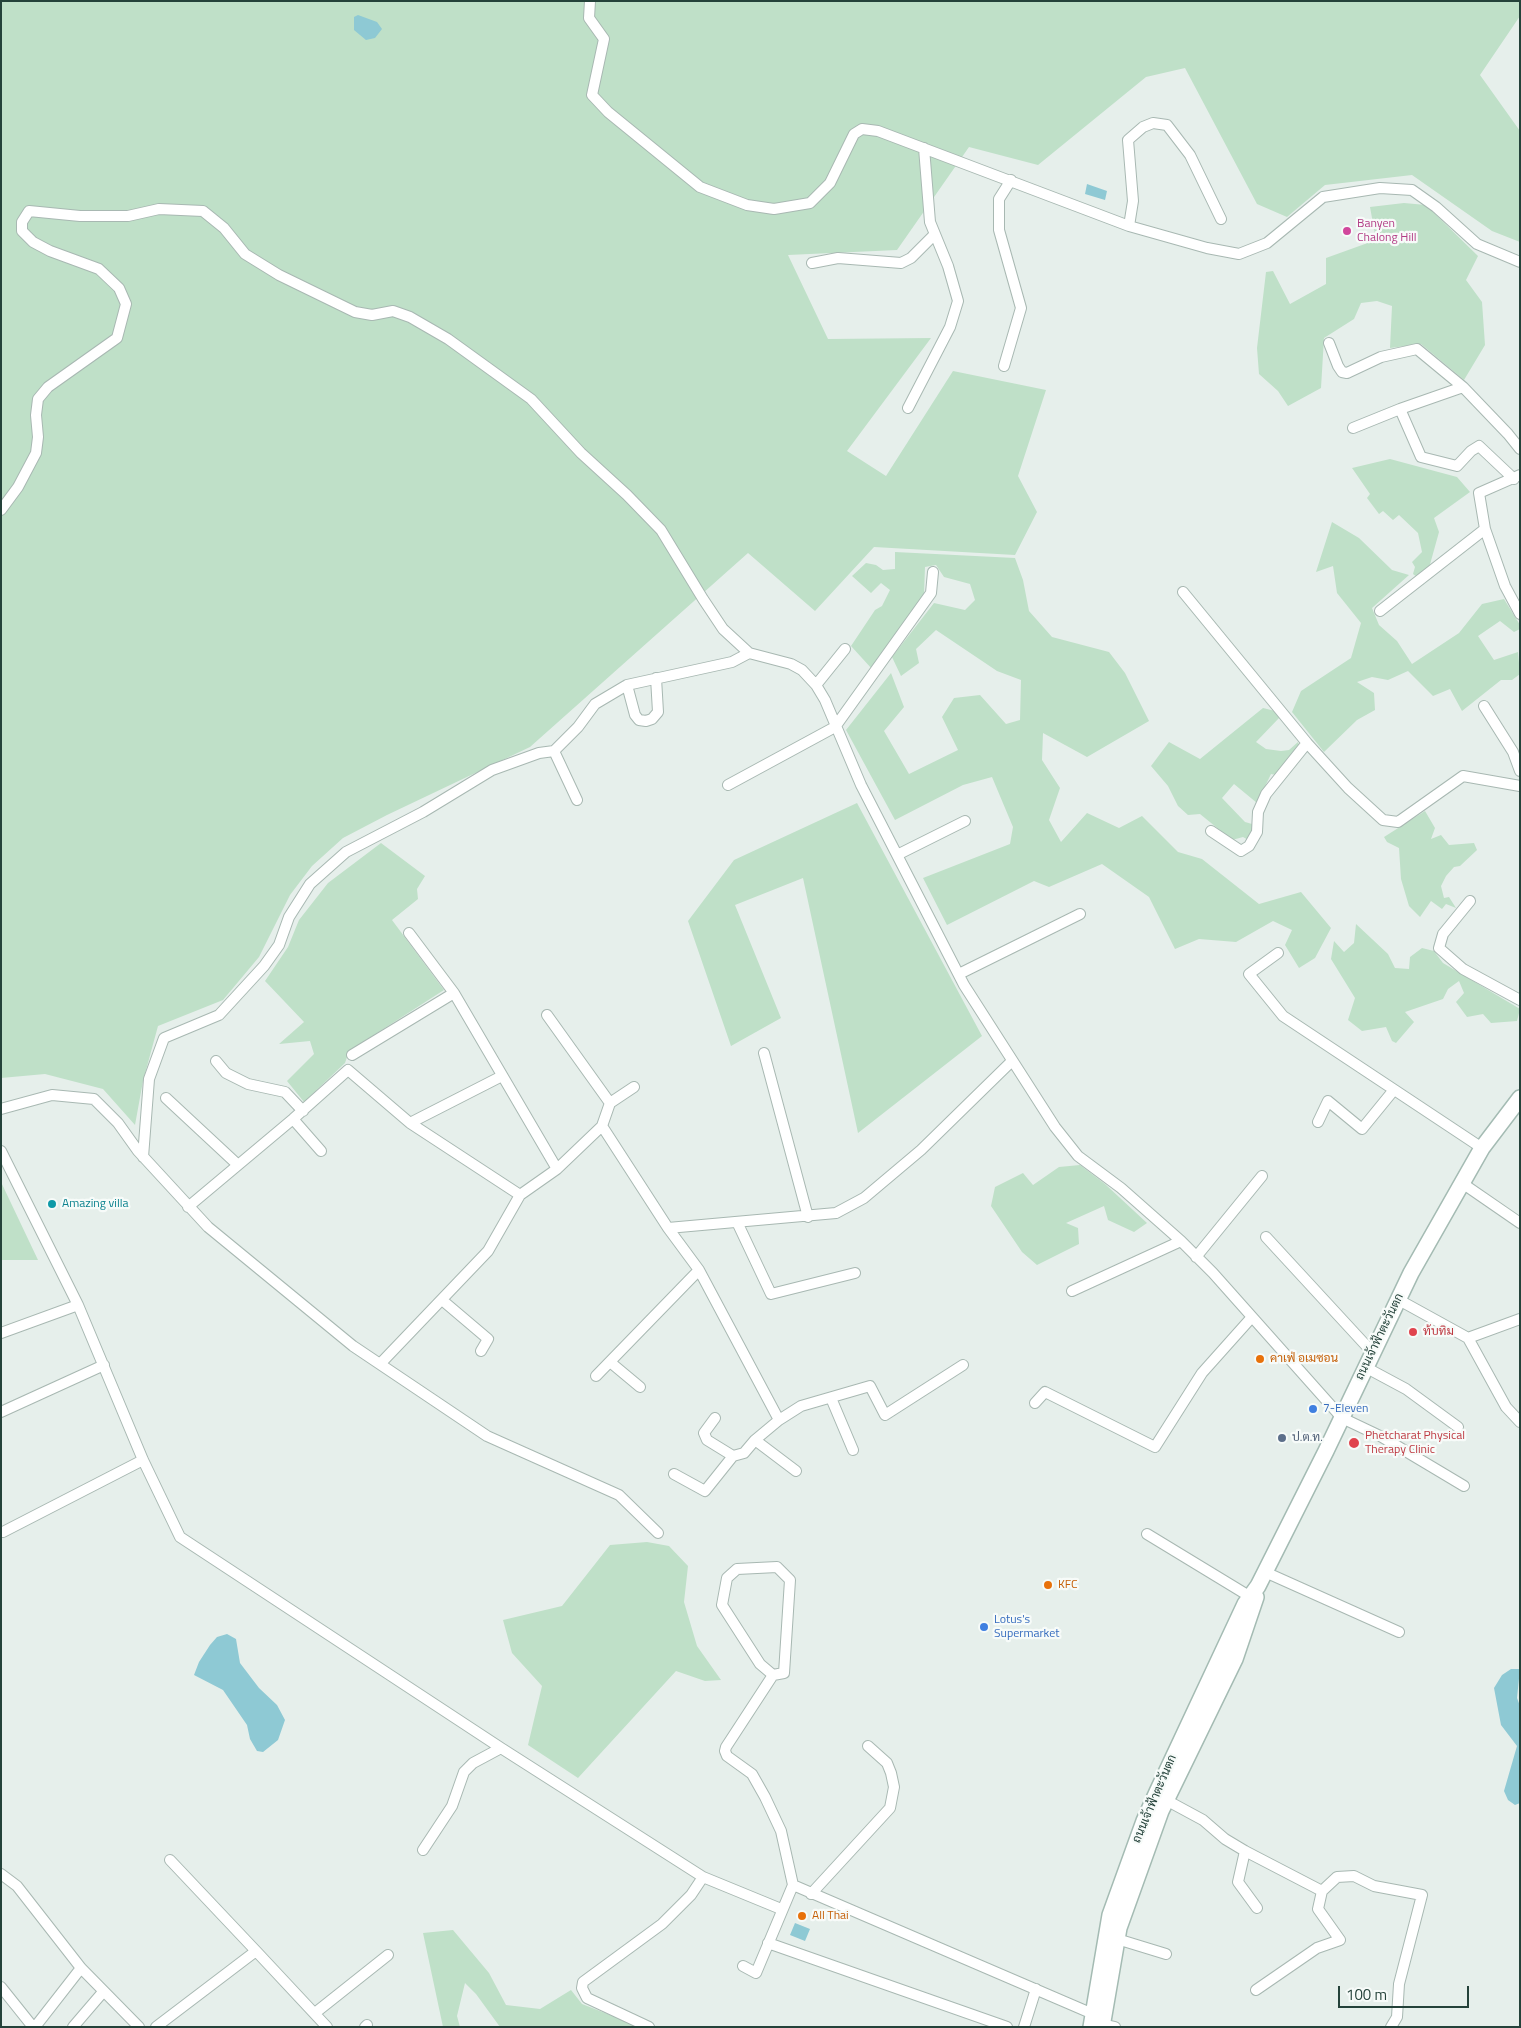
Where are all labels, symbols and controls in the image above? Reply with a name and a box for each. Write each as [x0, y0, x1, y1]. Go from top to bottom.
place label: Banyen Chalong Hill [1357, 217, 1417, 245]
marker: Banyen Chalong Hill [1341, 225, 1353, 237]
place label: Amazing villa [62, 1197, 128, 1211]
marker: Amazing villa [46, 1198, 58, 1210]
street label: ถนนเจ้าฟ้าตะวันตก [1353, 1291, 1407, 1383]
place label: ท้บทิม [1423, 1325, 1454, 1339]
marker: ท้บทิม [1407, 1326, 1419, 1338]
place label: คาเฟ่ อเมซอน [1270, 1352, 1338, 1366]
marker: คาเฟ่ อเมซอน [1254, 1353, 1266, 1365]
place label: 7-Eleven [1323, 1402, 1369, 1416]
marker: 7-Eleven [1307, 1403, 1319, 1415]
place label: Phetcharat Physical Therapy Clinic [1365, 1429, 1465, 1457]
place label: ป.ต.ท. [1292, 1431, 1323, 1445]
marker: ป.ต.ท. [1276, 1432, 1288, 1444]
marker: Phetcharat Physical Therapy Clinic [1347, 1436, 1361, 1450]
place label: KFC [1058, 1578, 1078, 1592]
marker: KFC [1042, 1579, 1054, 1591]
place label: Lotus's Supermarket [994, 1613, 1059, 1641]
marker: Lotus's Supermarket [978, 1621, 990, 1633]
street label: ถนนเจ้าฟ้าตะวันตก [1130, 1753, 1180, 1845]
place label: All Thai [812, 1909, 849, 1923]
marker: All Thai [796, 1910, 808, 1922]
scale bar [1341, 1976, 1472, 2008]
text: 100 m [1346, 1983, 1387, 2006]

